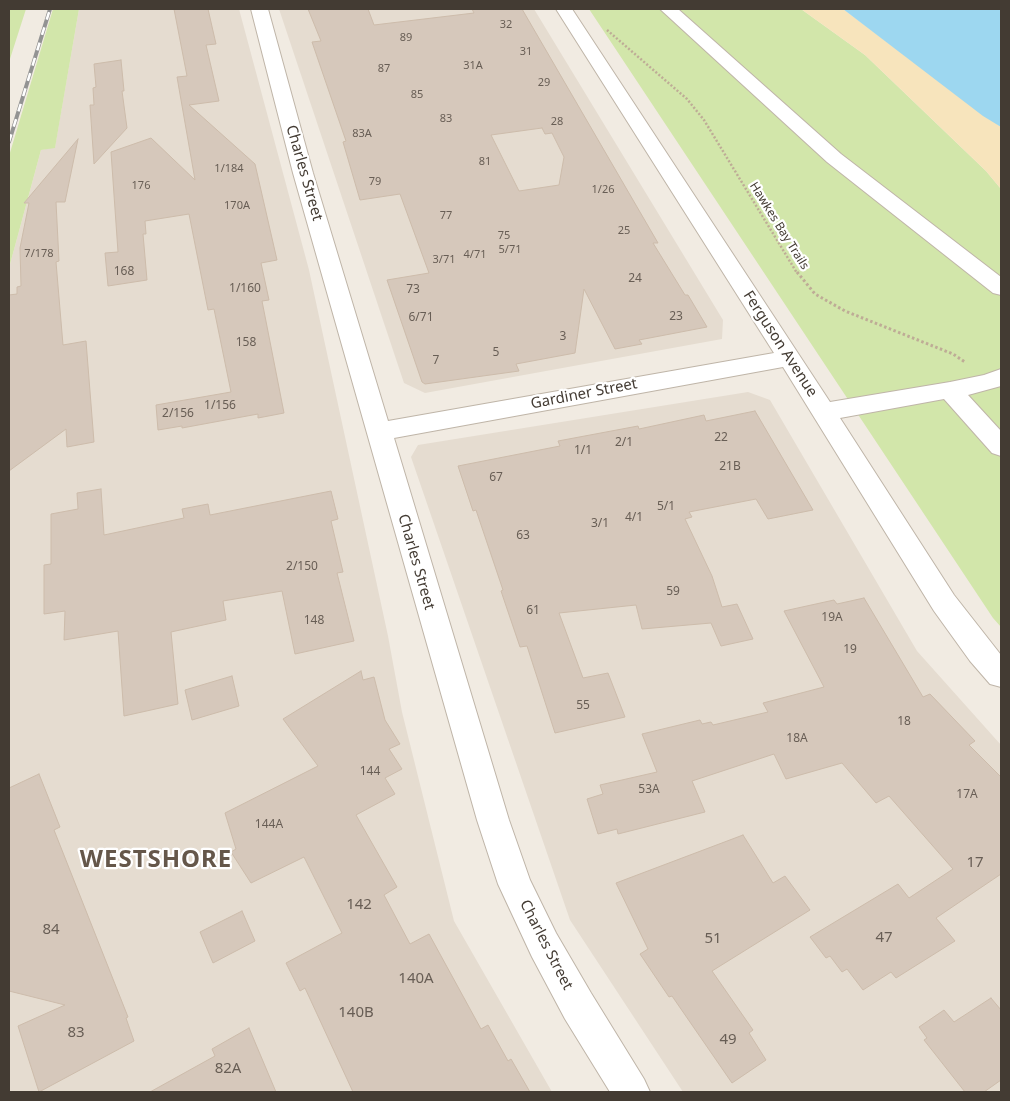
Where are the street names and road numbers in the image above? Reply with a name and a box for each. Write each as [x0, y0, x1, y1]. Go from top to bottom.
street label: Charles Street [282, 123, 326, 223]
street label: Hawkes Bay Trails [746, 180, 812, 272]
street label: Ferguson Avenue [739, 288, 821, 400]
street label: Gardiner Street [529, 375, 639, 413]
street label: Charles Street [394, 512, 438, 612]
street label: Charles Street [516, 897, 576, 993]

